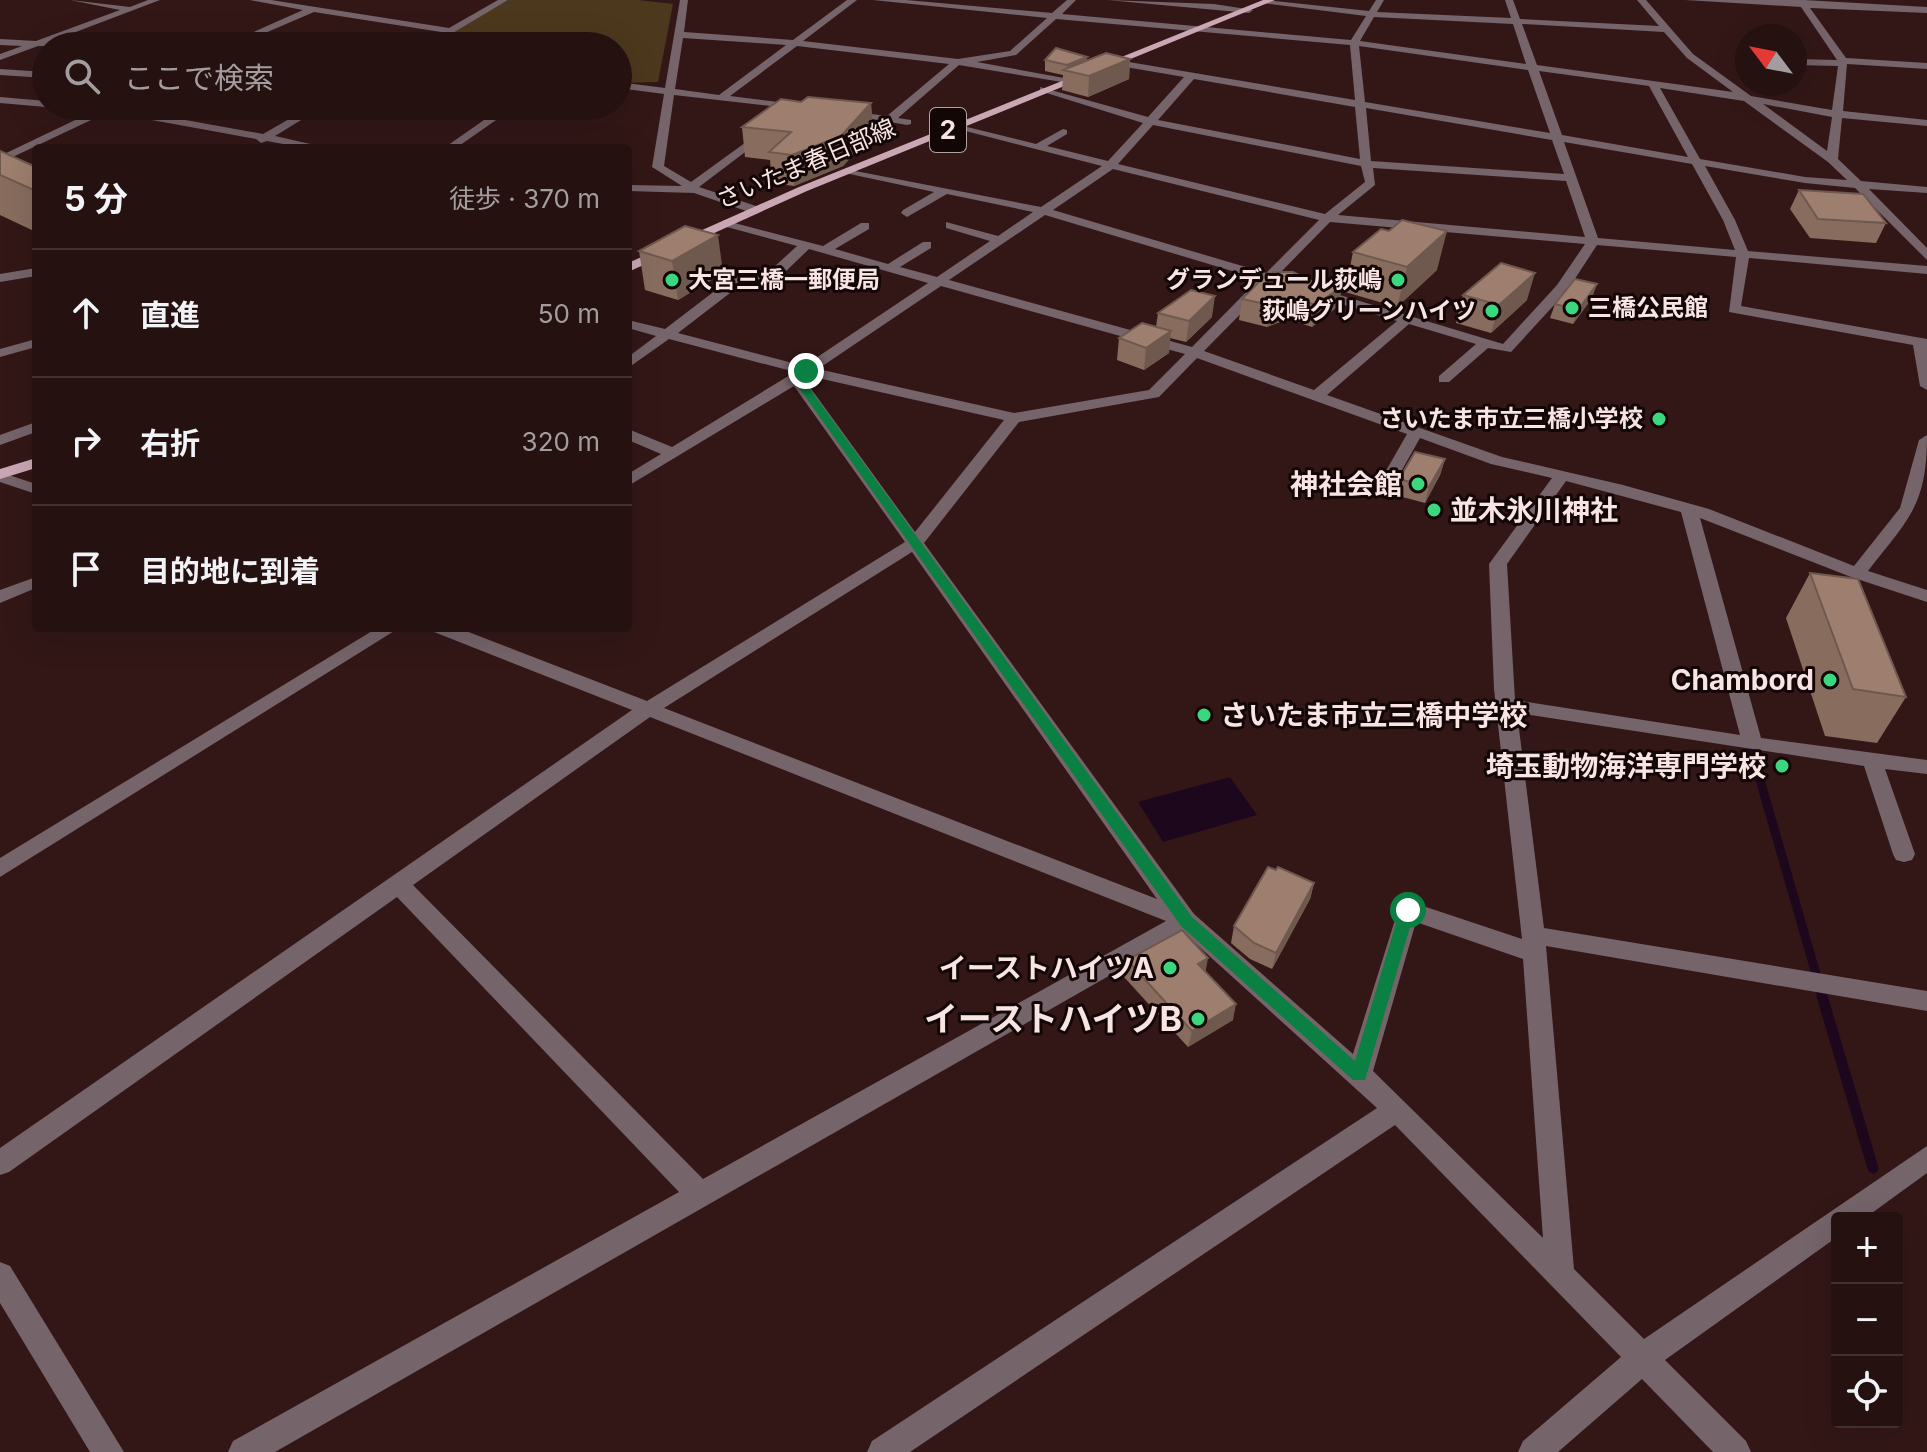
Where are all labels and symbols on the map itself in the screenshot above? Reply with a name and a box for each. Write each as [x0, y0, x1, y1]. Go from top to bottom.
north arrow [1735, 24, 1807, 96]
road number: 2 [930, 108, 966, 152]
street label: さいたま春日部線 [712, 113, 900, 214]
place label: 大宮三橋一郵便局 [688, 265, 880, 294]
place label: グランデュール荻嶋 [1166, 265, 1382, 294]
marker: 大宮三橋一郵便局 [663, 271, 681, 289]
marker: グランデュール荻嶋 [1389, 271, 1407, 289]
place label: 三橋公民館 [1588, 293, 1708, 322]
place label: 荻嶋グリーンハイツ [1262, 296, 1476, 325]
marker: 三橋公民館 [1563, 299, 1581, 317]
marker: 荻嶋グリーンハイツ [1483, 302, 1501, 320]
route end [788, 353, 824, 389]
place label: さいたま市立三橋小学校 [1380, 404, 1643, 433]
marker: さいたま市立三橋小学校 [1650, 410, 1668, 428]
place label: 神社会館 [1290, 467, 1402, 501]
marker: 神社会館 [1409, 475, 1427, 493]
place label: 並木氷川神社 [1450, 493, 1618, 527]
marker: 並木氷川神社 [1425, 501, 1443, 519]
place label: Chambord [1671, 663, 1814, 697]
marker: Chambord [1821, 671, 1839, 689]
place label: さいたま市立三橋中学校 [1220, 698, 1527, 732]
marker: さいたま市立三橋中学校 [1195, 706, 1213, 724]
place label: 埼玉動物海洋専門学校 [1486, 749, 1766, 783]
marker: 埼玉動物海洋専門学校 [1773, 757, 1791, 775]
route start [1390, 892, 1426, 928]
place label: イーストハイツA [939, 951, 1154, 985]
marker: イーストハイツA [1161, 959, 1179, 977]
place label: イーストハイツB [924, 998, 1182, 1039]
marker: イーストハイツB [1189, 1010, 1207, 1028]

